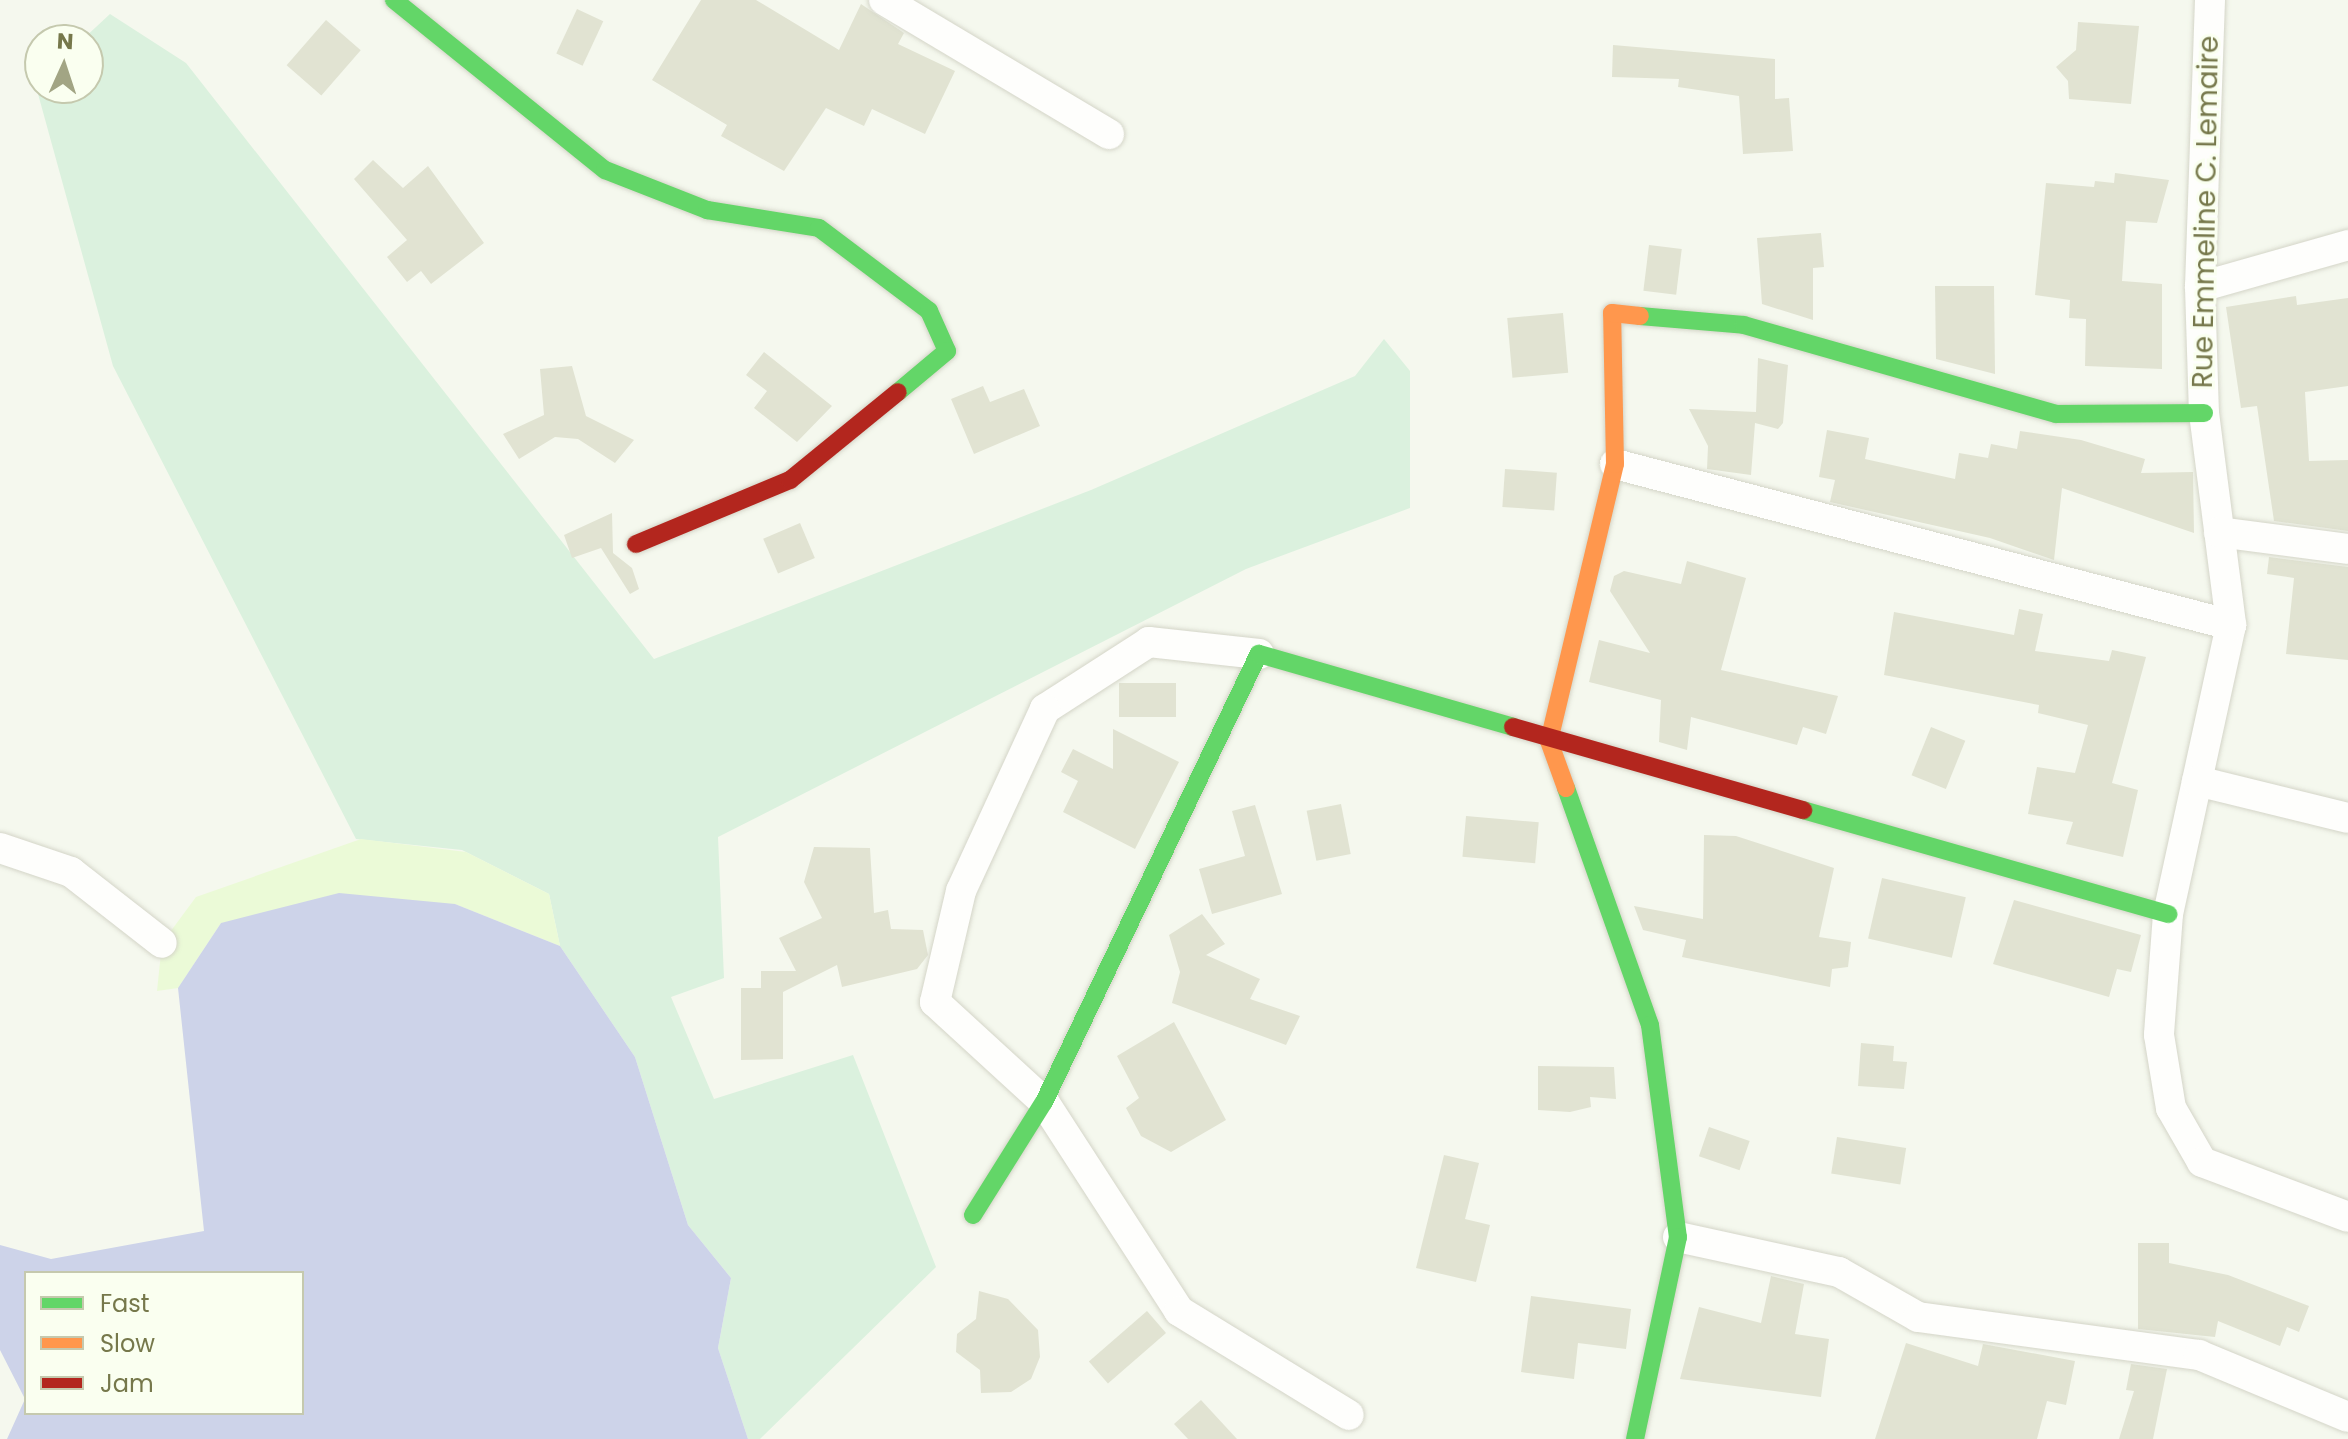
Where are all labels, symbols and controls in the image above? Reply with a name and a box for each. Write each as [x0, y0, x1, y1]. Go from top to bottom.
north arrow [24, 24, 104, 104]
text: N [56, 26, 74, 57]
street label: Rue Emmeline C. Lemaire [2186, 35, 2226, 389]
legend [24, 1271, 304, 1415]
text: Fast [100, 1287, 150, 1320]
text: Slow [100, 1327, 155, 1360]
text: Jam [100, 1367, 154, 1400]

